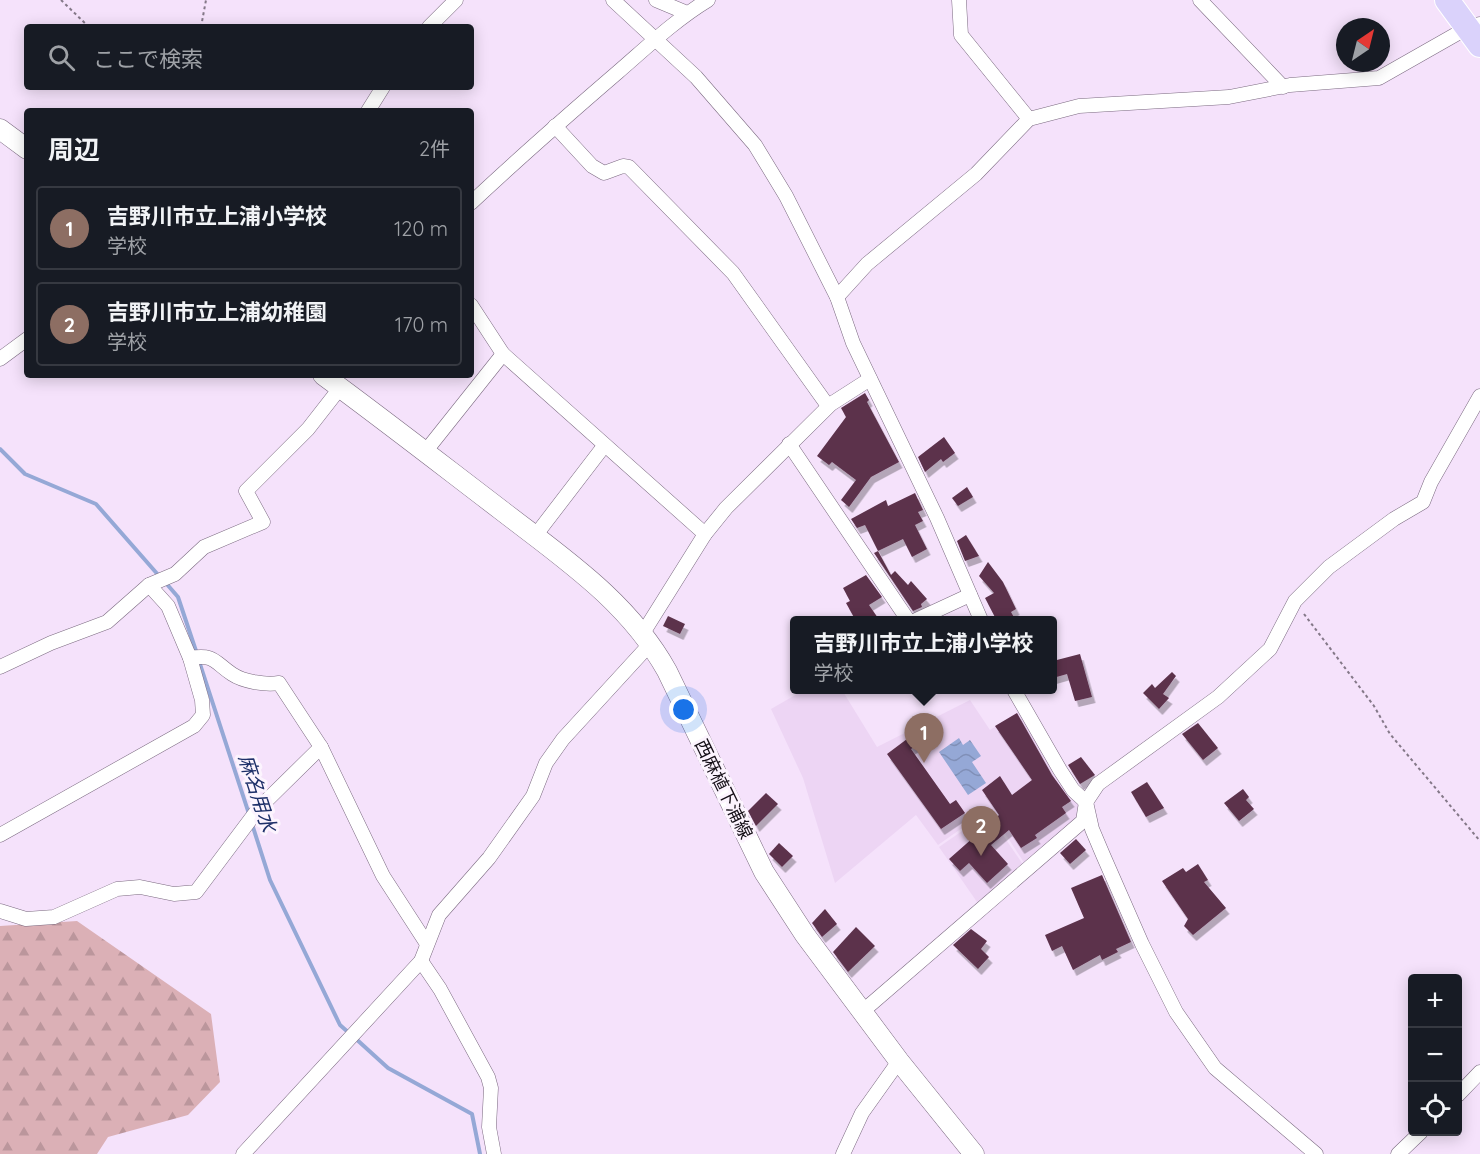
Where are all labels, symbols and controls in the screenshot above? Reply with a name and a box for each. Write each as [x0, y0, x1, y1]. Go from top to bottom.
north arrow [1336, 18, 1390, 72]
search box [24, 24, 474, 90]
icon: search [45, 41, 78, 74]
text: ここで検索 [93, 45, 203, 73]
text: 周辺 [48, 133, 100, 166]
text: 2件 [419, 136, 450, 161]
text: 吉野川市立上浦小学校 [107, 202, 327, 230]
text: 1 [66, 216, 73, 241]
text: 120 m [394, 216, 448, 241]
text: 学校 [107, 233, 147, 258]
text: 吉野川市立上浦幼稚園 [107, 298, 327, 326]
text: 2 [64, 312, 75, 337]
text: 170 m [395, 312, 448, 337]
text: 学校 [107, 329, 147, 354]
popup [790, 616, 1057, 694]
text: 吉野川市立上浦小学校 [813, 629, 1034, 657]
text: 学校 [813, 660, 853, 685]
your location [669, 695, 698, 724]
pin: 1 [904, 714, 944, 763]
street label: 西麻植下浦線 [690, 735, 758, 843]
water label: 麻名用水 [234, 751, 283, 837]
pin: 2 [962, 806, 1000, 856]
map controls [1408, 974, 1462, 1136]
button: + [1408, 974, 1462, 1028]
button: − [1408, 1028, 1462, 1082]
button: locate [1408, 1082, 1462, 1136]

